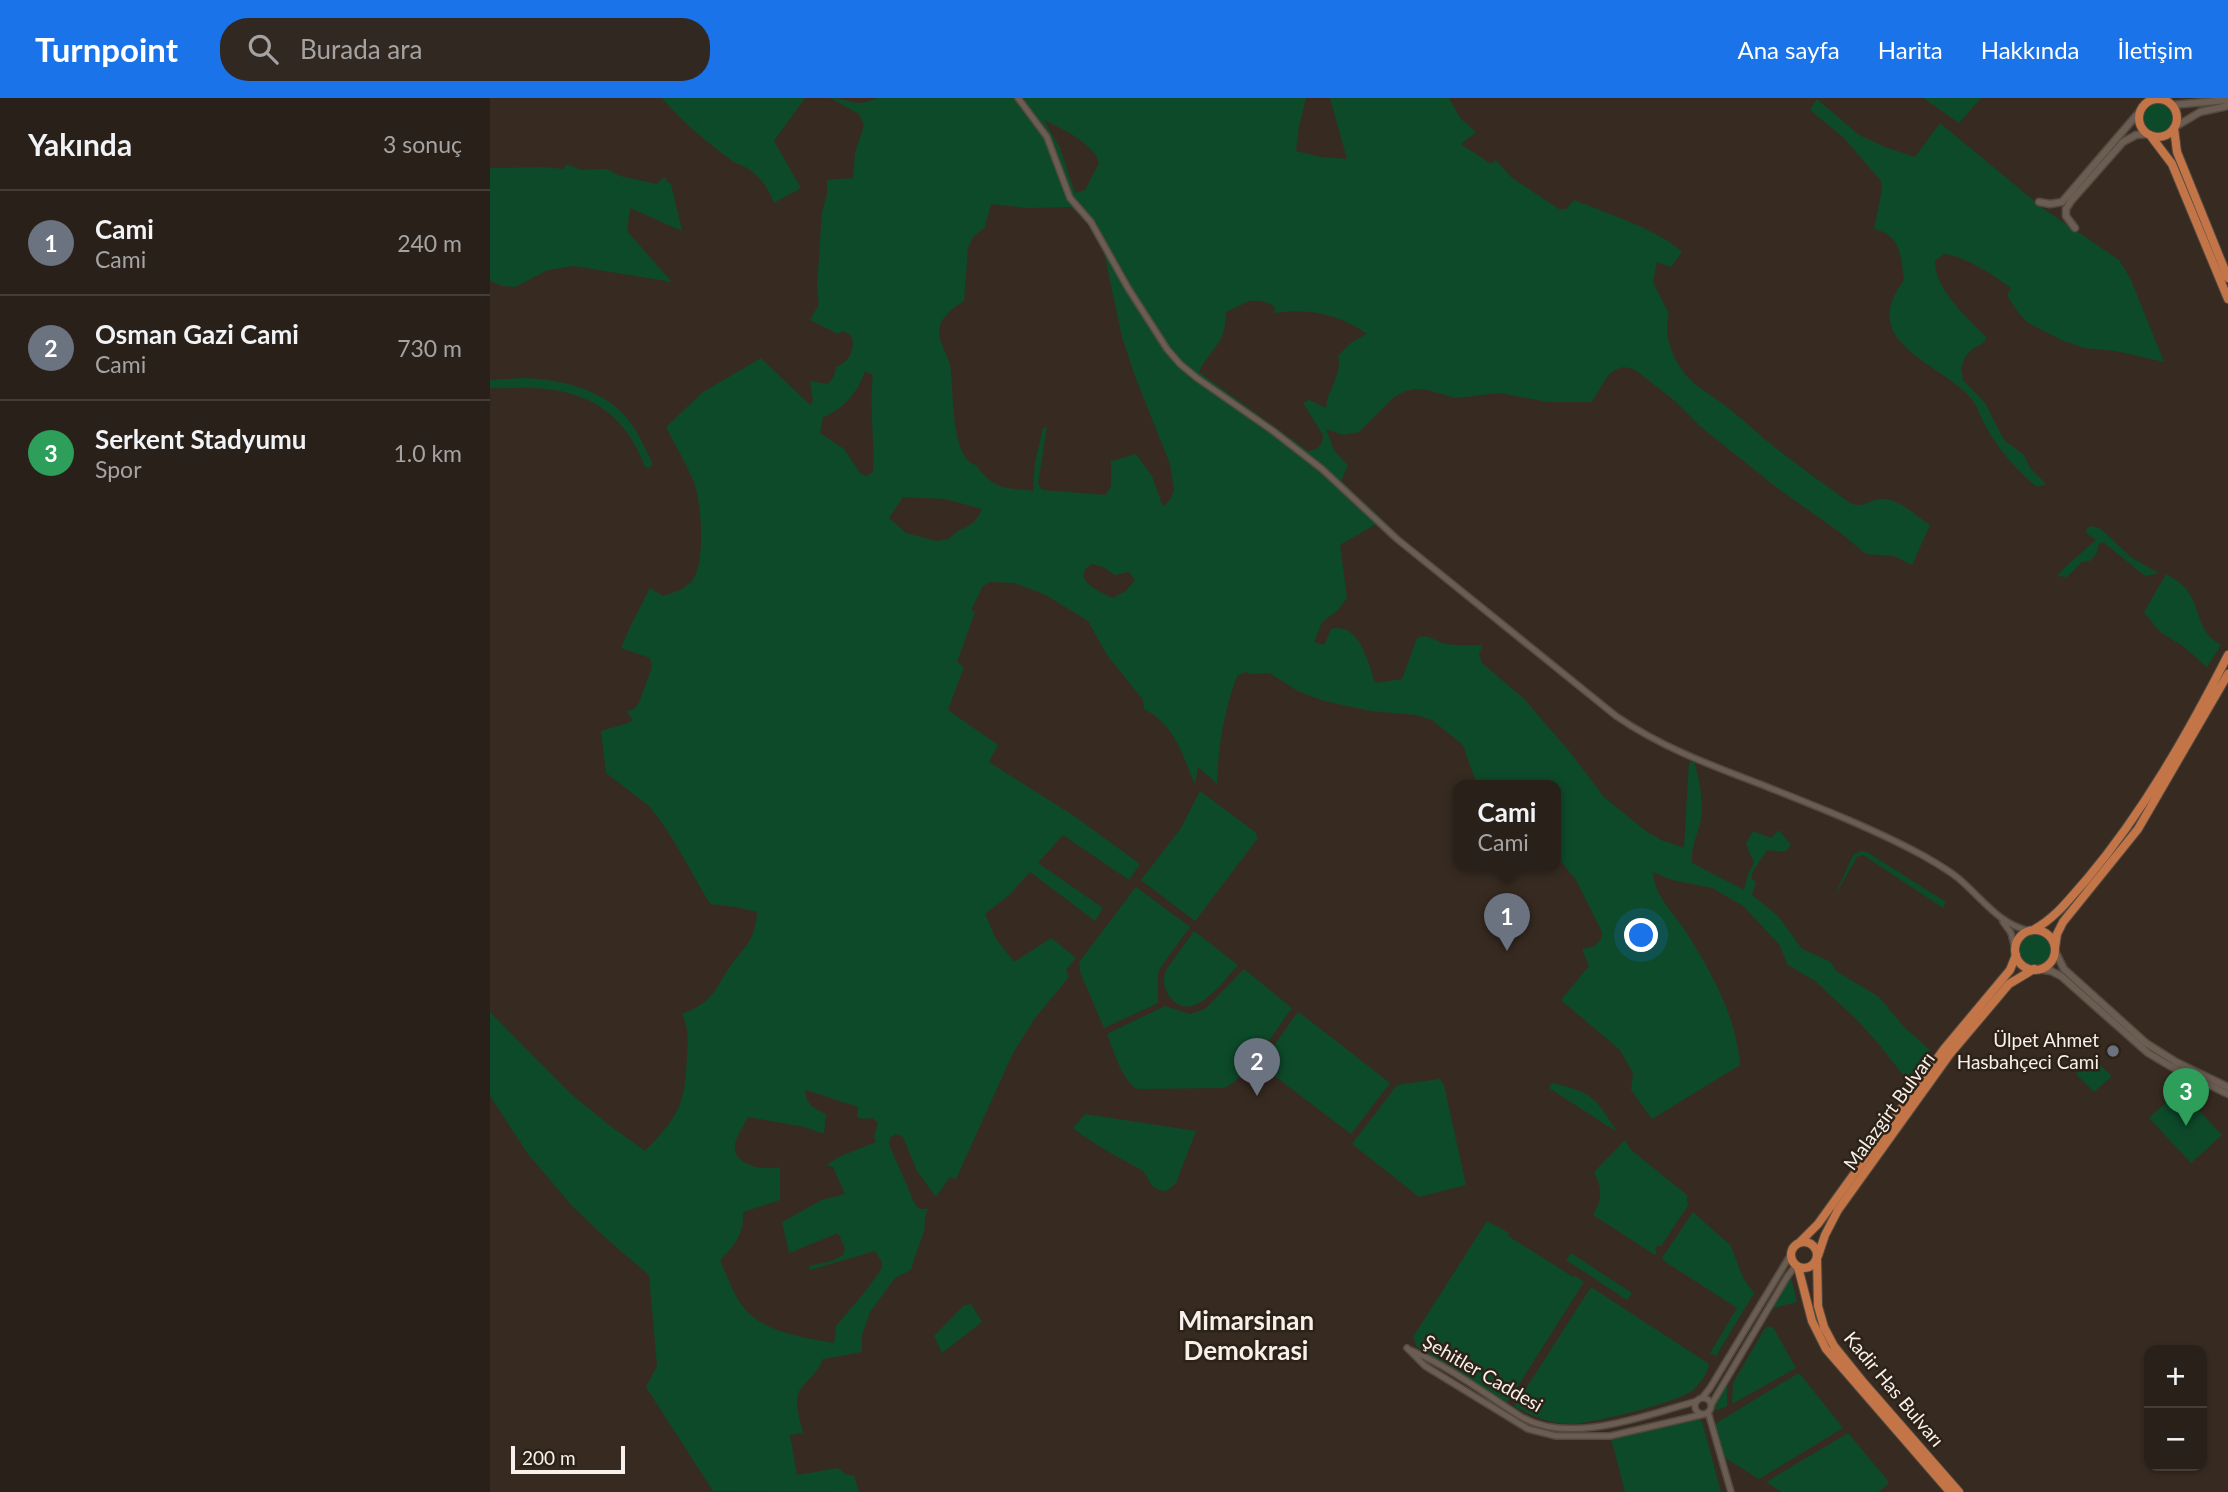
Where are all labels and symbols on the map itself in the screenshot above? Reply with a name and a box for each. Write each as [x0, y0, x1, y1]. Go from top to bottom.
pin: 1 [1484, 893, 1530, 951]
your location [1624, 918, 1658, 952]
place label: Ülpet Ahmet Hasbahçeci Cami [1957, 1028, 2099, 1073]
pin: 2 [1234, 1038, 1280, 1096]
marker: Ülpet Ahmet Hasbahçeci Cami [2105, 1043, 2121, 1059]
street label: Malazgirt Bulvarı [1838, 1047, 1939, 1174]
pin: 3 [2163, 1068, 2209, 1126]
district label: Mimarsinan Demokrasi [1178, 1304, 1314, 1366]
street label: Kadir Has Bulvarı [1840, 1327, 1949, 1451]
street label: Şehitler Caddesi [1419, 1329, 1547, 1416]
scale bar [511, 1443, 625, 1475]

